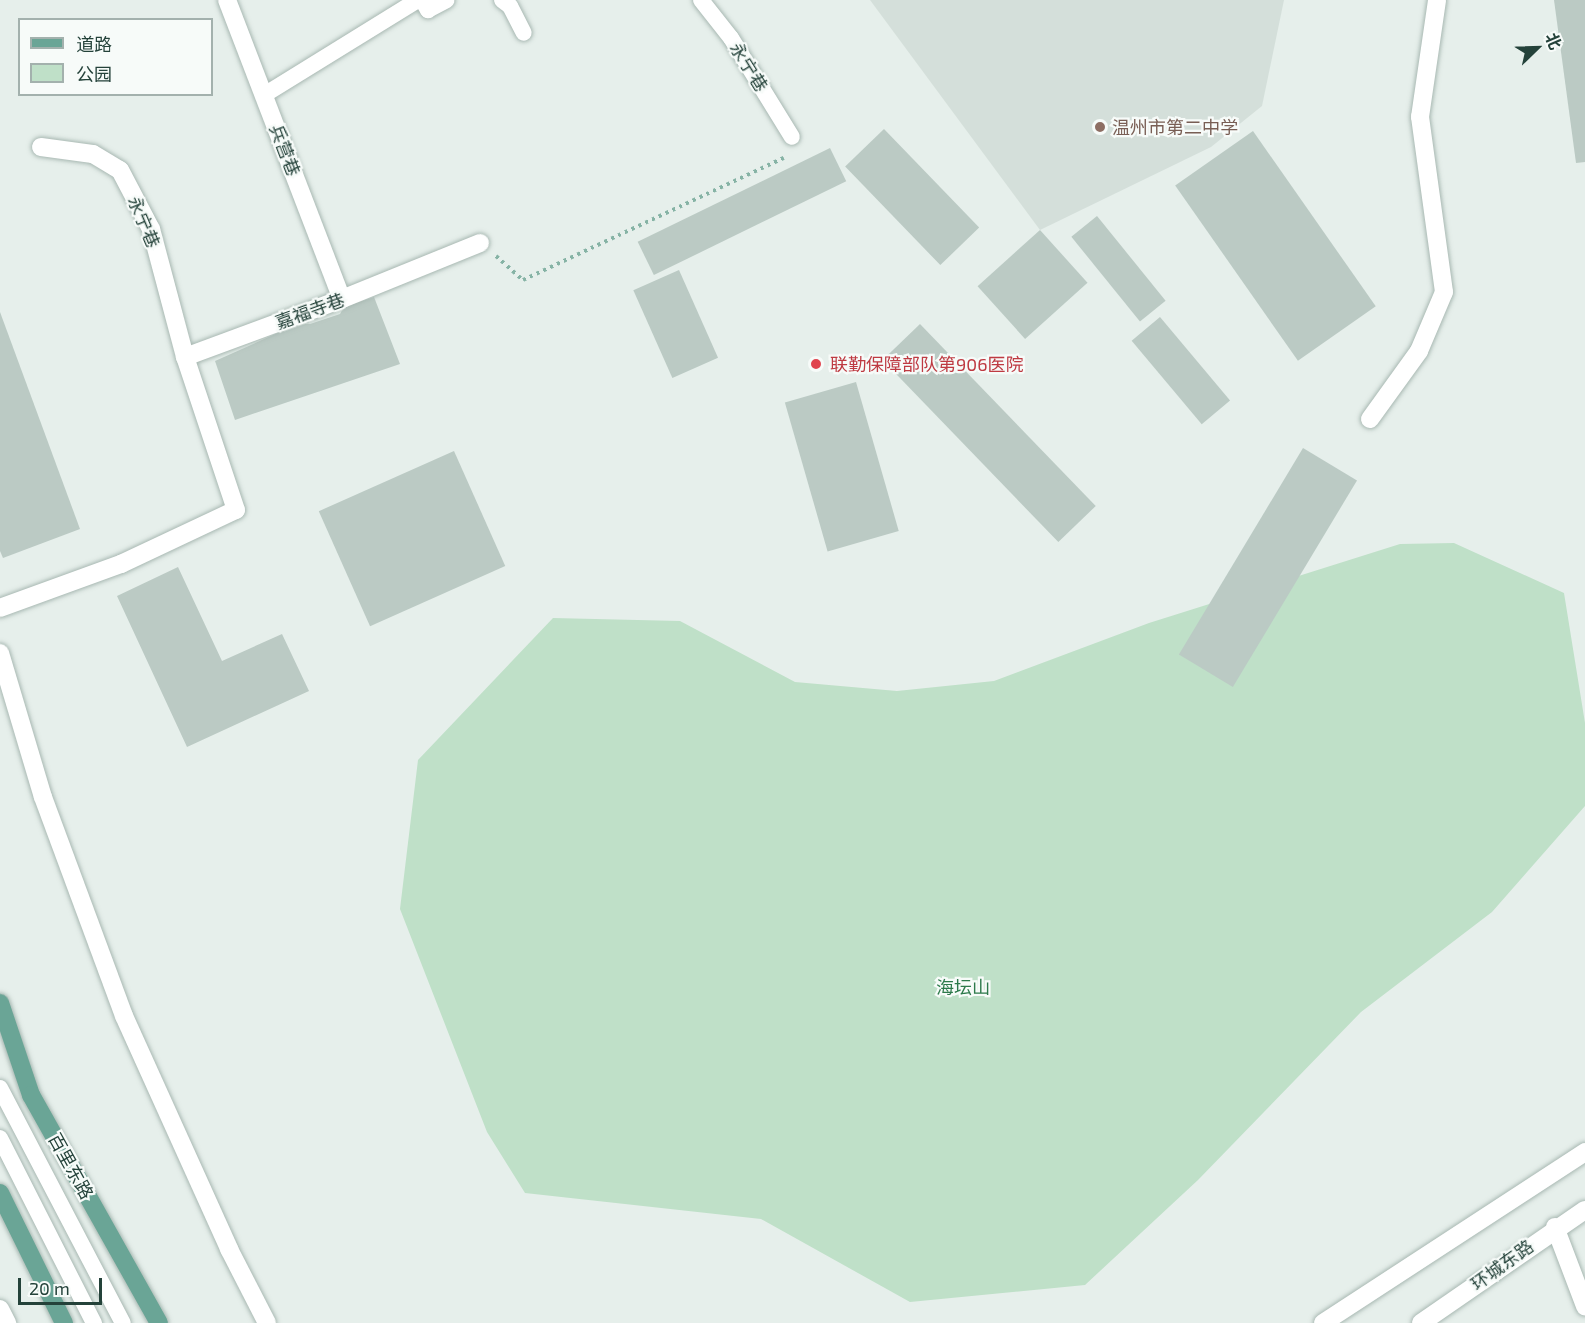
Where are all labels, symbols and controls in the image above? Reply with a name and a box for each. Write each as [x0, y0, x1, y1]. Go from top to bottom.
legend [18, 18, 213, 96]
north arrow [1507, 18, 1567, 78]
text: 北 [1542, 30, 1566, 52]
text: 道路 [76, 33, 112, 55]
street label: 永宁巷 [726, 38, 772, 96]
text: 公园 [76, 63, 112, 85]
place label: 温州市第二中学 [1112, 116, 1238, 138]
marker: 温州市第二中学 [1093, 120, 1107, 134]
street label: 兵营巷 [265, 121, 305, 179]
street label: 永宁巷 [124, 193, 164, 251]
street label: 嘉福寺巷 [272, 289, 348, 333]
place label: 联勤保障部队第906医院 [830, 353, 1023, 375]
marker: 联勤保障部队第906医院 [807, 355, 825, 373]
park label: 海坛山 [936, 976, 990, 998]
street label: 百里东路 [44, 1129, 98, 1203]
street label: 环城东路 [1467, 1235, 1537, 1295]
scale bar [21, 1266, 105, 1304]
text: 20 m [29, 1277, 70, 1299]

